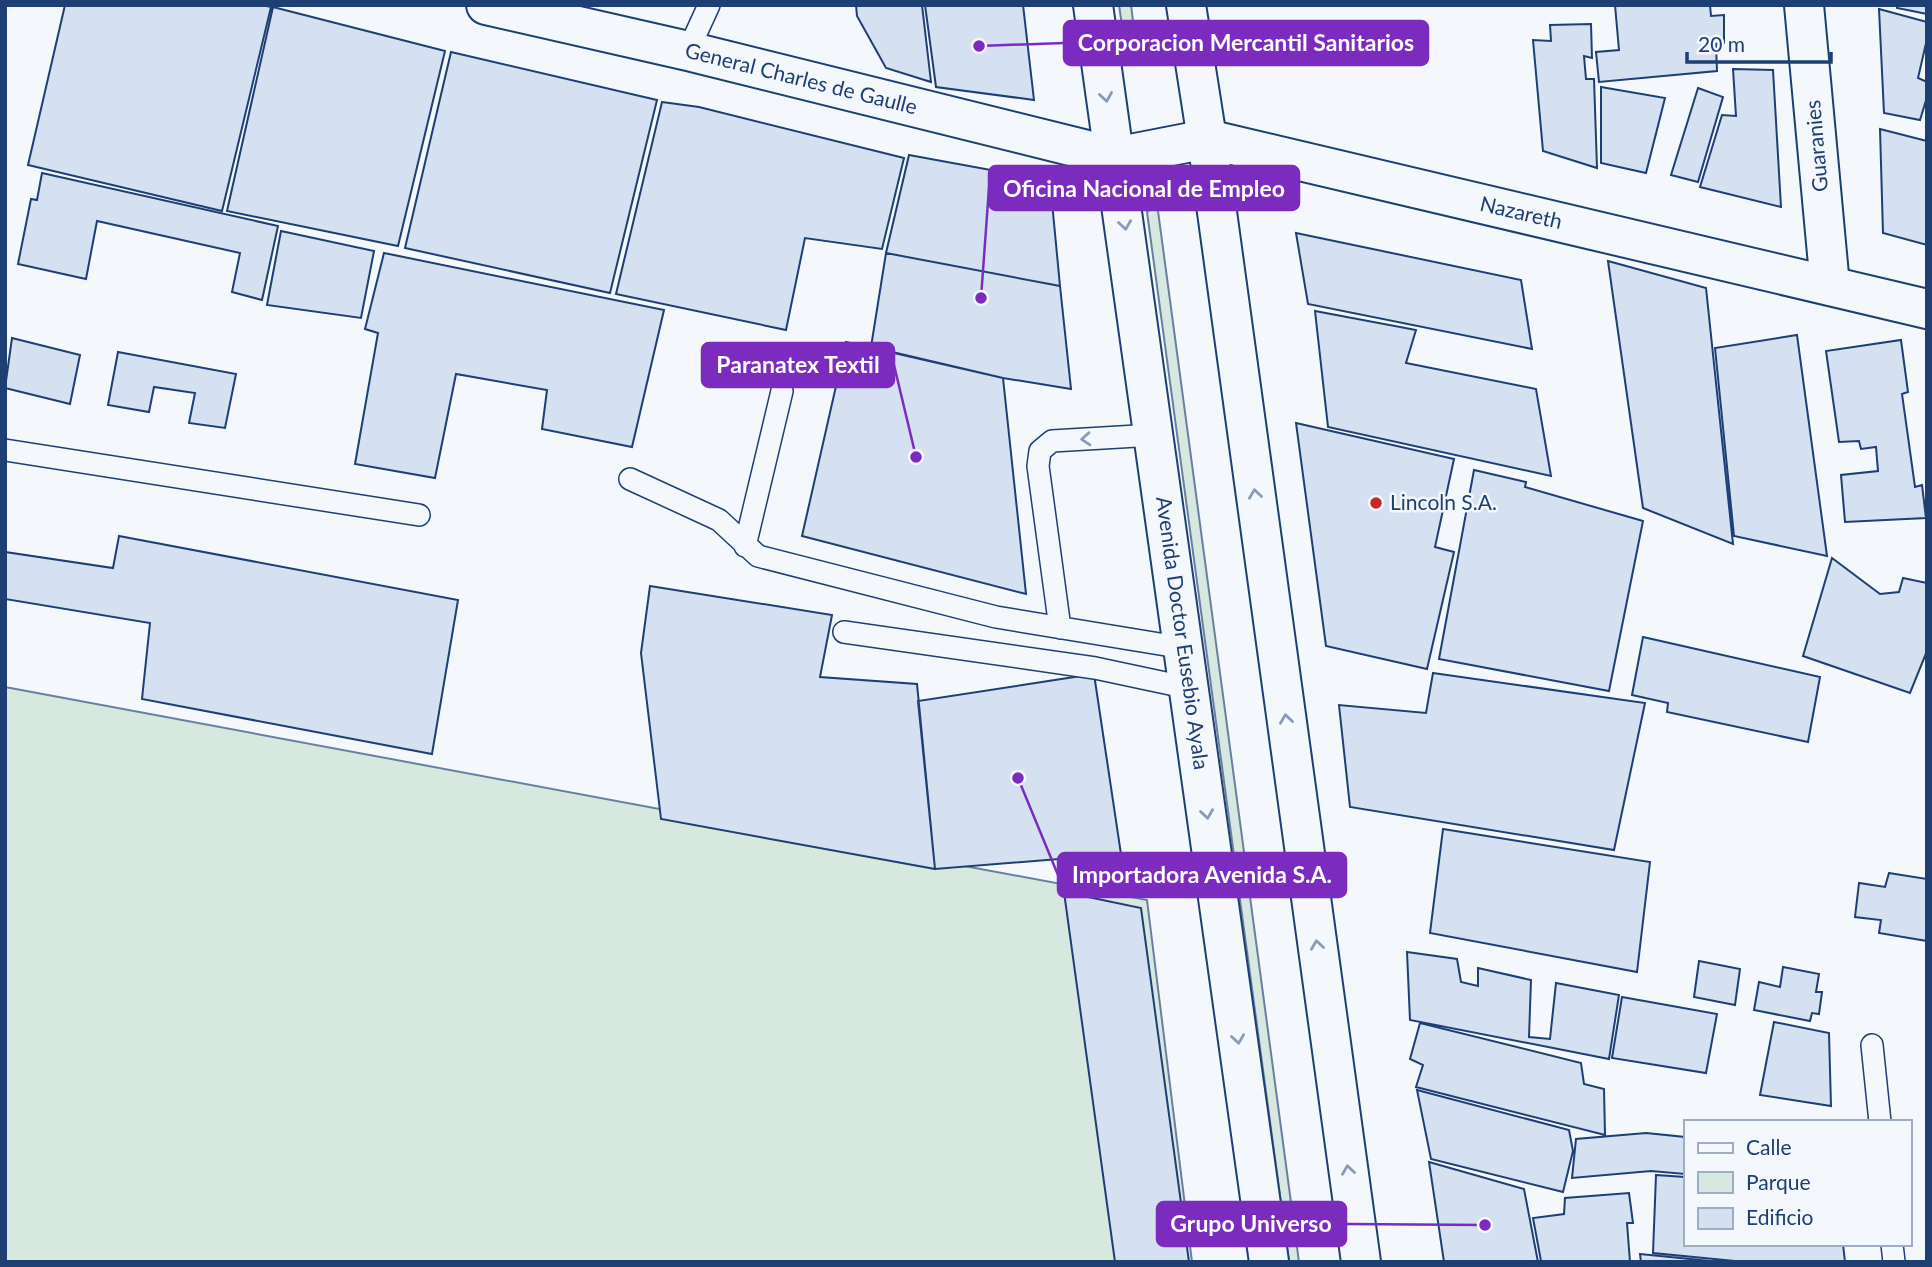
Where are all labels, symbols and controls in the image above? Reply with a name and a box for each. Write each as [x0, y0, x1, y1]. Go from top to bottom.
callout: Corporacion Mercantil Sanitarios [1064, 21, 1428, 65]
scale bar [1687, 21, 1830, 65]
text: Corporacion Mercantil Sanitarios [1078, 28, 1414, 56]
text: 20 m [1698, 31, 1745, 56]
street label: General Charles de Gaulle [683, 37, 920, 119]
one-way arrow [1098, 91, 1113, 103]
street label: Guaranies [1799, 99, 1832, 193]
callout: Oficina Nacional de Empleo [989, 166, 1299, 210]
text: Oficina Nacional de Empleo [1003, 174, 1285, 202]
street label: Nazareth [1478, 190, 1565, 233]
one-way arrow [1117, 219, 1132, 231]
callout: Paranatex Textil [702, 343, 894, 387]
text: Paranatex Textil [716, 350, 880, 378]
one-way arrow [1080, 431, 1091, 446]
one-way arrow [1248, 488, 1263, 500]
place label: Lincoln S.A. [1390, 489, 1497, 514]
street label: Avenida Doctor Eusebio Ayala [1152, 495, 1215, 771]
marker: Lincoln S.A. [1368, 495, 1384, 511]
one-way arrow [1279, 713, 1294, 725]
one-way arrow [1199, 808, 1214, 820]
callout: Importadora Avenida S.A. [1058, 853, 1346, 897]
text: Importadora Avenida S.A. [1072, 860, 1332, 888]
one-way arrow [1310, 939, 1325, 950]
one-way arrow [1230, 1034, 1245, 1045]
legend [1684, 1120, 1911, 1246]
text: Calle [1746, 1134, 1791, 1159]
one-way arrow [1341, 1164, 1356, 1176]
text: Parque [1746, 1169, 1811, 1194]
callout: Grupo Universo [1157, 1202, 1346, 1246]
text: Edificio [1746, 1204, 1814, 1229]
text: Grupo Universo [1170, 1209, 1332, 1237]

